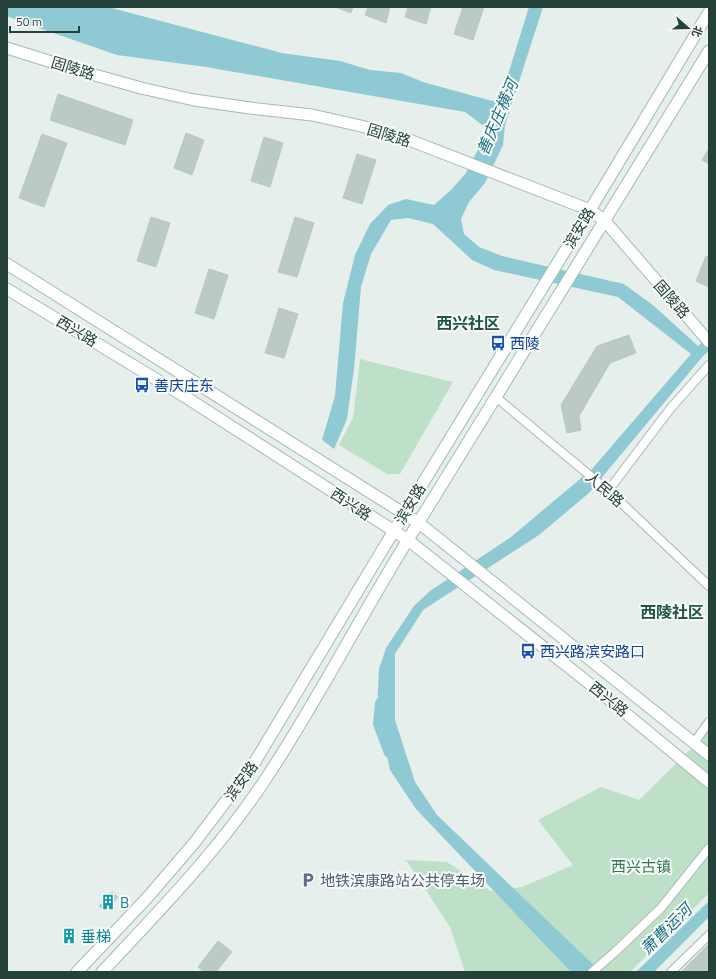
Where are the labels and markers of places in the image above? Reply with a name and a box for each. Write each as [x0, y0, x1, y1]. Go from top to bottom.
place label: 西陵 [510, 332, 540, 355]
bus stop icon: 西陵 [489, 334, 507, 352]
place label: 善庆庄东 [154, 374, 214, 397]
bus stop icon: 善庆庄东 [133, 376, 151, 394]
place label: 西兴路滨安路口 [540, 640, 645, 663]
bus stop icon: 西兴路滨安路口 [519, 642, 537, 660]
place label: 地铁滨康路站公共停车场 [320, 869, 485, 892]
parking icon: 地铁滨康路站公共停车场 [299, 871, 317, 889]
place label: B [120, 891, 129, 914]
building icon: B [99, 893, 117, 911]
place label: 垂梯 [81, 925, 111, 948]
building icon: 垂梯 [60, 927, 78, 945]

